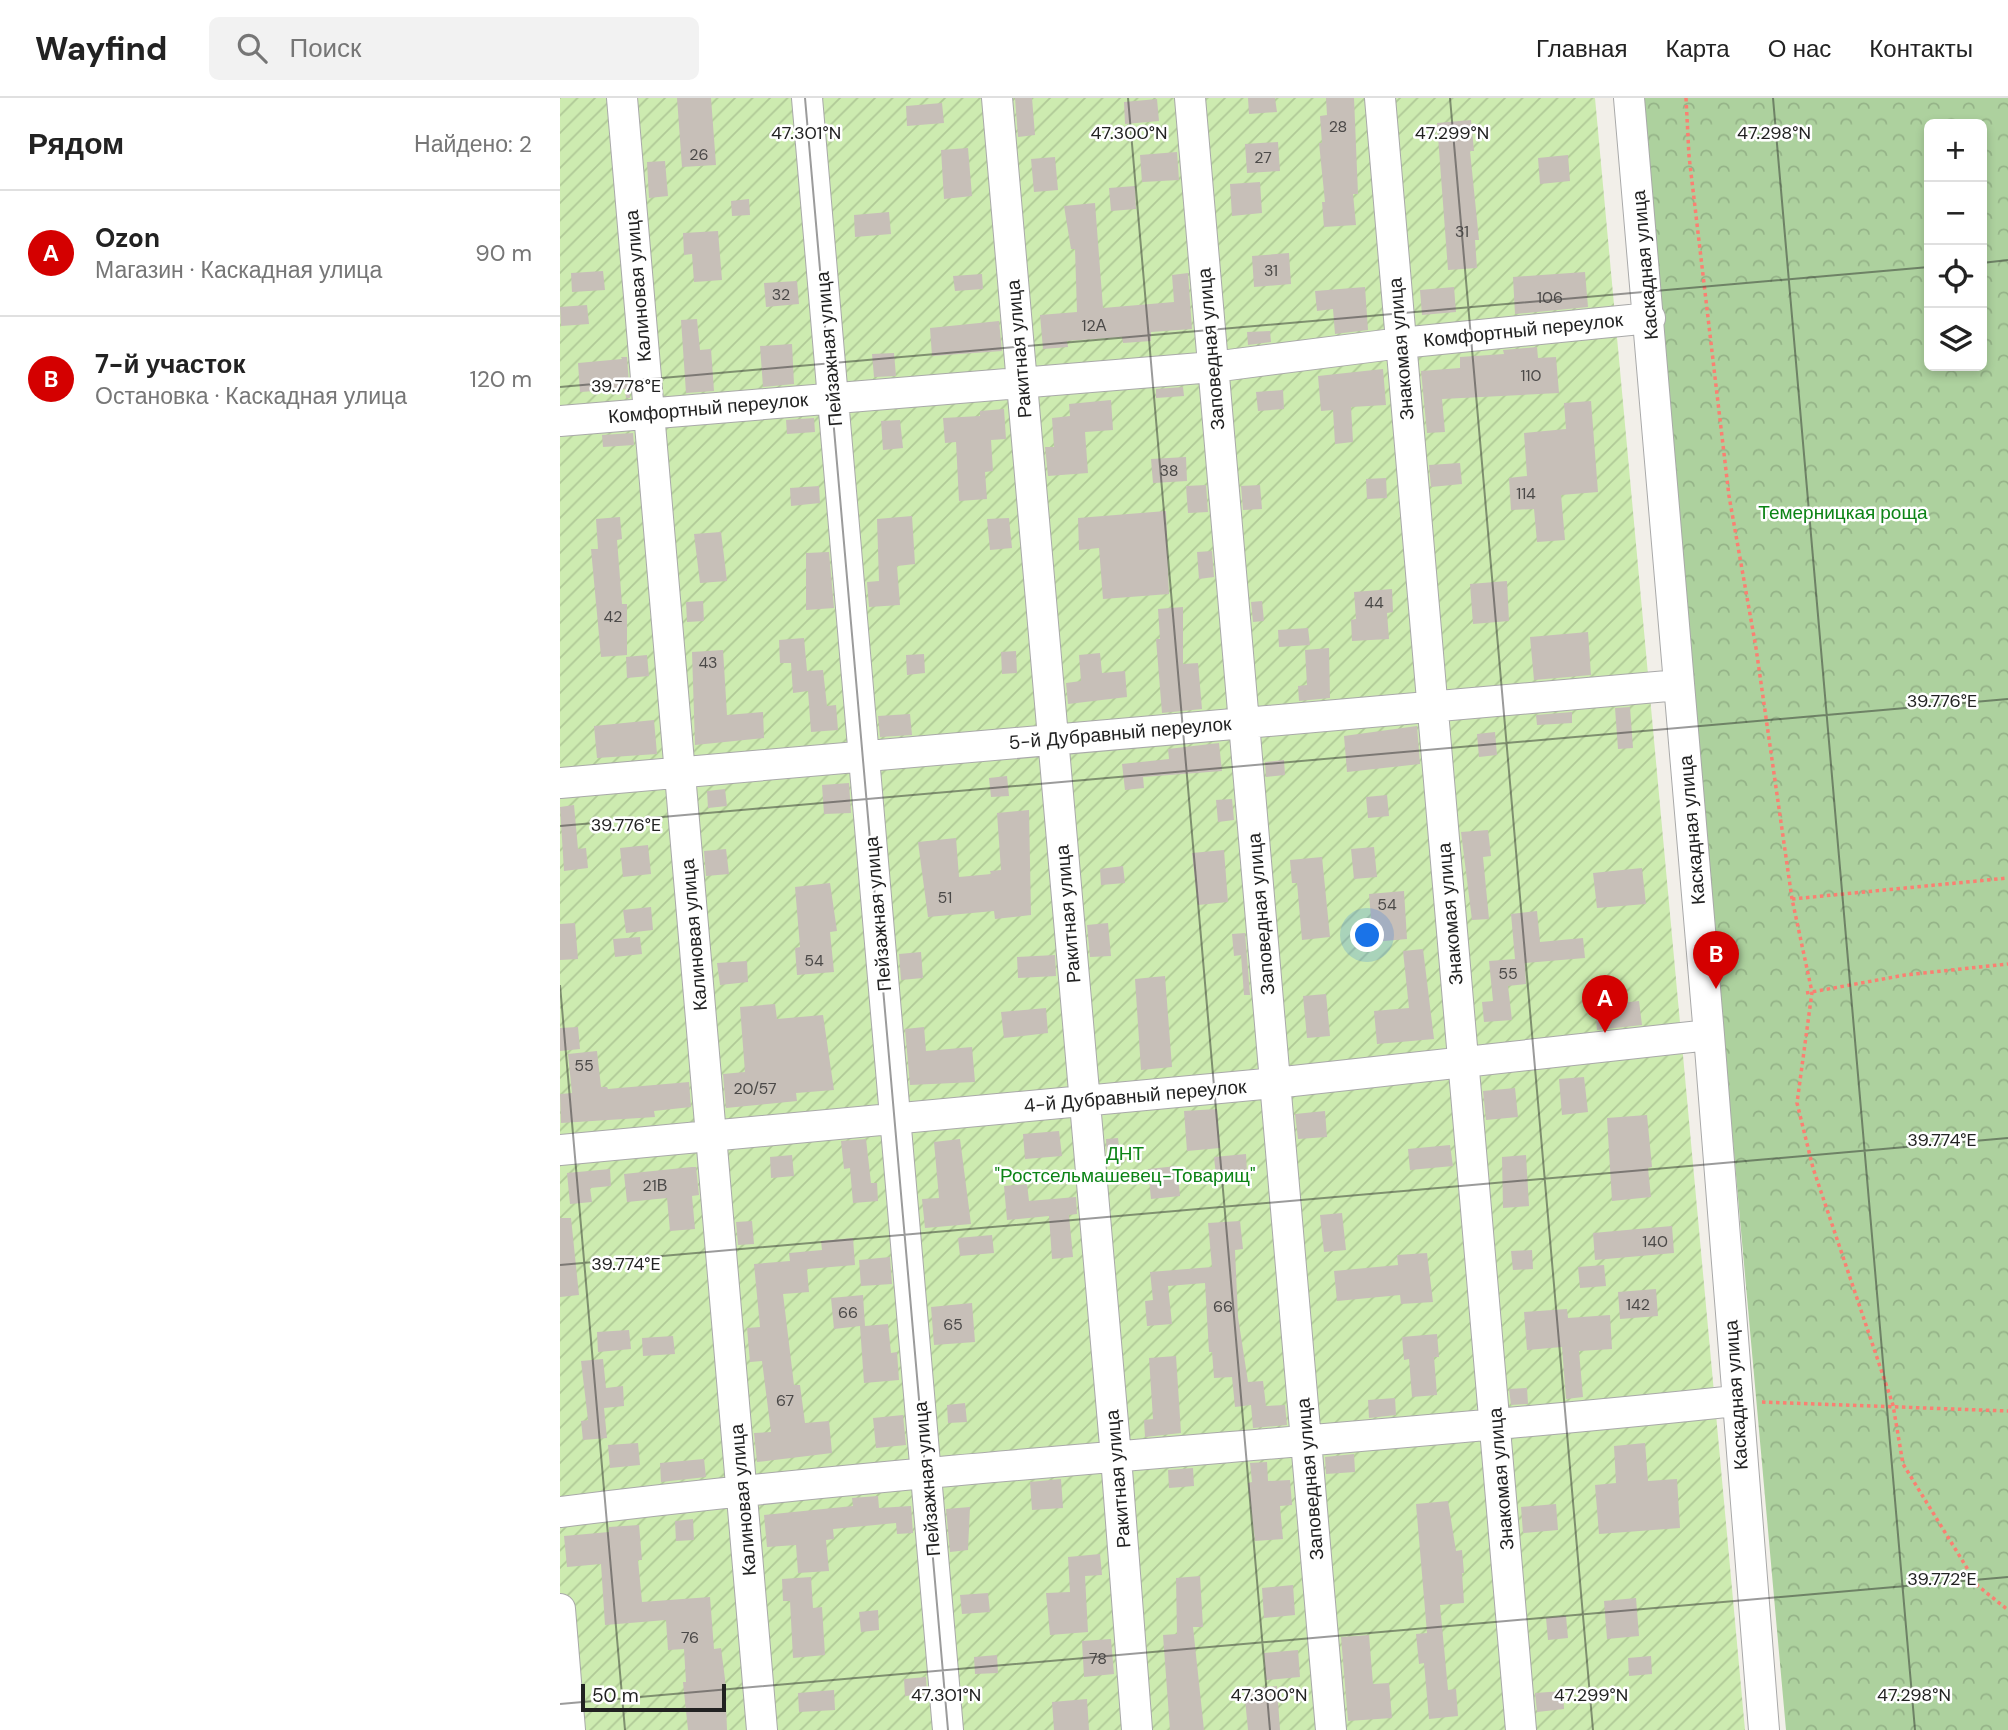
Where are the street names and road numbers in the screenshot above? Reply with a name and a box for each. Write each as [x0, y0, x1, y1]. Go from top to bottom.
street label: Каскадная улица [1626, 189, 1664, 341]
street label: Калиновая улица [619, 209, 657, 363]
street label: Заповедная улица [1191, 266, 1231, 431]
street label: Пейзажная улица [810, 270, 848, 428]
street label: Знакомая улица [1382, 276, 1420, 421]
street label: Ракитная улица [1000, 278, 1038, 419]
street label: Комфортный переулок [1422, 307, 1625, 353]
street label: Комфортный переулок [607, 387, 810, 429]
street label: 5-й Дубравный переулок [1008, 711, 1233, 755]
street label: Каскадная улица [1673, 754, 1711, 906]
street label: Заповедная улица [1241, 831, 1281, 996]
street label: Пейзажная улица [859, 835, 897, 993]
street label: Знакомая улица [1431, 841, 1469, 986]
street label: Ракитная улица [1049, 843, 1087, 984]
street label: Калиновая улица [675, 858, 713, 1012]
street label: 4-й Дубравный переулок [1023, 1074, 1248, 1118]
street label: Каскадная улица [1718, 1319, 1754, 1471]
street label: Заповедная улица [1290, 1396, 1330, 1561]
street label: Пейзажная улица [908, 1400, 946, 1558]
street label: Знакомая улица [1482, 1406, 1520, 1551]
street label: Ракитная улица [1099, 1408, 1137, 1549]
street label: Калиновая улица [724, 1423, 762, 1577]

